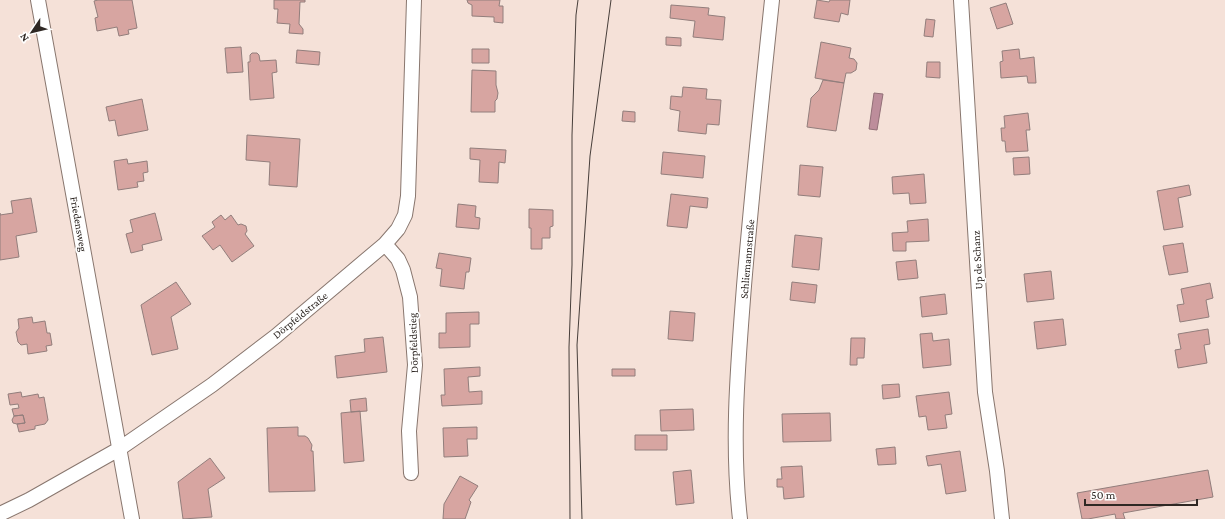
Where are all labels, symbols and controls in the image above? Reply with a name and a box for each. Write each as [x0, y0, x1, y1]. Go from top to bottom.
north arrow [12, 12, 52, 52]
text: N [16, 31, 31, 44]
street label: Friedensweg [67, 195, 90, 253]
street label: Schliemannstraße [738, 219, 756, 299]
street label: Up de Schanz [969, 230, 986, 290]
street label: Dörpfeldstraße [270, 289, 331, 341]
street label: Dörpfeldstieg [406, 312, 421, 373]
scale bar [1085, 481, 1197, 507]
text: 50 m [1091, 488, 1116, 502]

